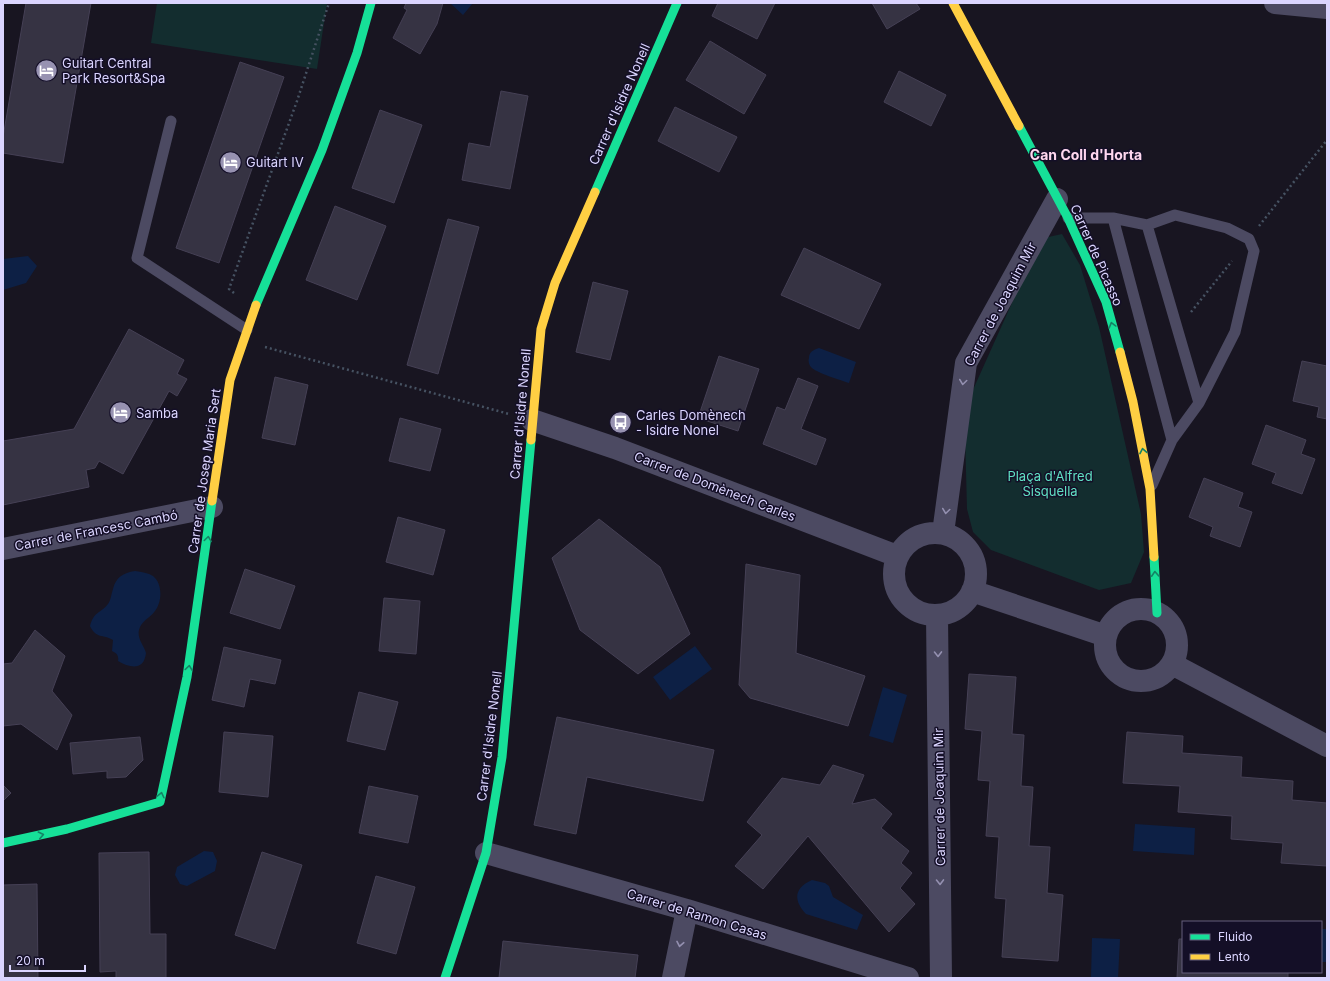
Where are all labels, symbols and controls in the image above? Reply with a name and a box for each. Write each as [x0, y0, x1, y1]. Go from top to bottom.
street label: Carrer d'Isidre Nonell [585, 41, 653, 167]
place label: Guitart Central Park Resort&Spa [62, 55, 165, 86]
hotel icon: Guitart Central Park Resort&Spa [34, 57, 60, 83]
district label: Can Coll d'Horta [1030, 146, 1142, 163]
hotel icon: Guitart IV [217, 149, 243, 175]
place label: Guitart IV [246, 154, 304, 170]
street label: Carrer de Picasso [1067, 202, 1127, 309]
street label: Carrer de Joaquim Mir [961, 239, 1040, 369]
one-way arrow [1109, 322, 1117, 328]
street label: Carrer d'Isidre Nonell [506, 348, 534, 480]
one-way arrow [959, 379, 968, 385]
street label: Carrer de Josep Maria Sert [184, 387, 224, 555]
hotel icon: Samba [107, 400, 133, 426]
place label: Samba [136, 405, 178, 421]
place label: Carles Domènech - Isidre Nonel [636, 407, 746, 438]
bus stop icon: Carles Domènech - Isidre Nonel [608, 409, 634, 435]
street label: Carrer de Domènech Carles [632, 448, 798, 524]
one-way arrow [1139, 448, 1148, 454]
park label: Plaça d'Alfred Sisquella [1007, 468, 1093, 499]
street label: Carrer de Francesc Cambó [13, 506, 179, 554]
one-way arrow [942, 508, 951, 514]
one-way arrow [203, 536, 212, 543]
one-way arrow [1151, 571, 1160, 577]
one-way arrow [934, 651, 942, 657]
one-way arrow [184, 665, 193, 671]
street label: Carrer d'Isidre Nonell [473, 670, 505, 802]
street label: Carrer de Joaquim Mir [930, 728, 948, 866]
one-way arrow [156, 792, 165, 799]
one-way arrow [38, 831, 44, 839]
one-way arrow [936, 879, 944, 885]
street label: Carrer de Ramon Casas [625, 885, 769, 943]
legend [1182, 921, 1322, 973]
text: Fluido [1218, 929, 1253, 944]
one-way arrow [676, 941, 685, 947]
scale bar [10, 947, 85, 973]
text: Lento [1218, 949, 1250, 964]
text: 20 m [16, 953, 45, 968]

